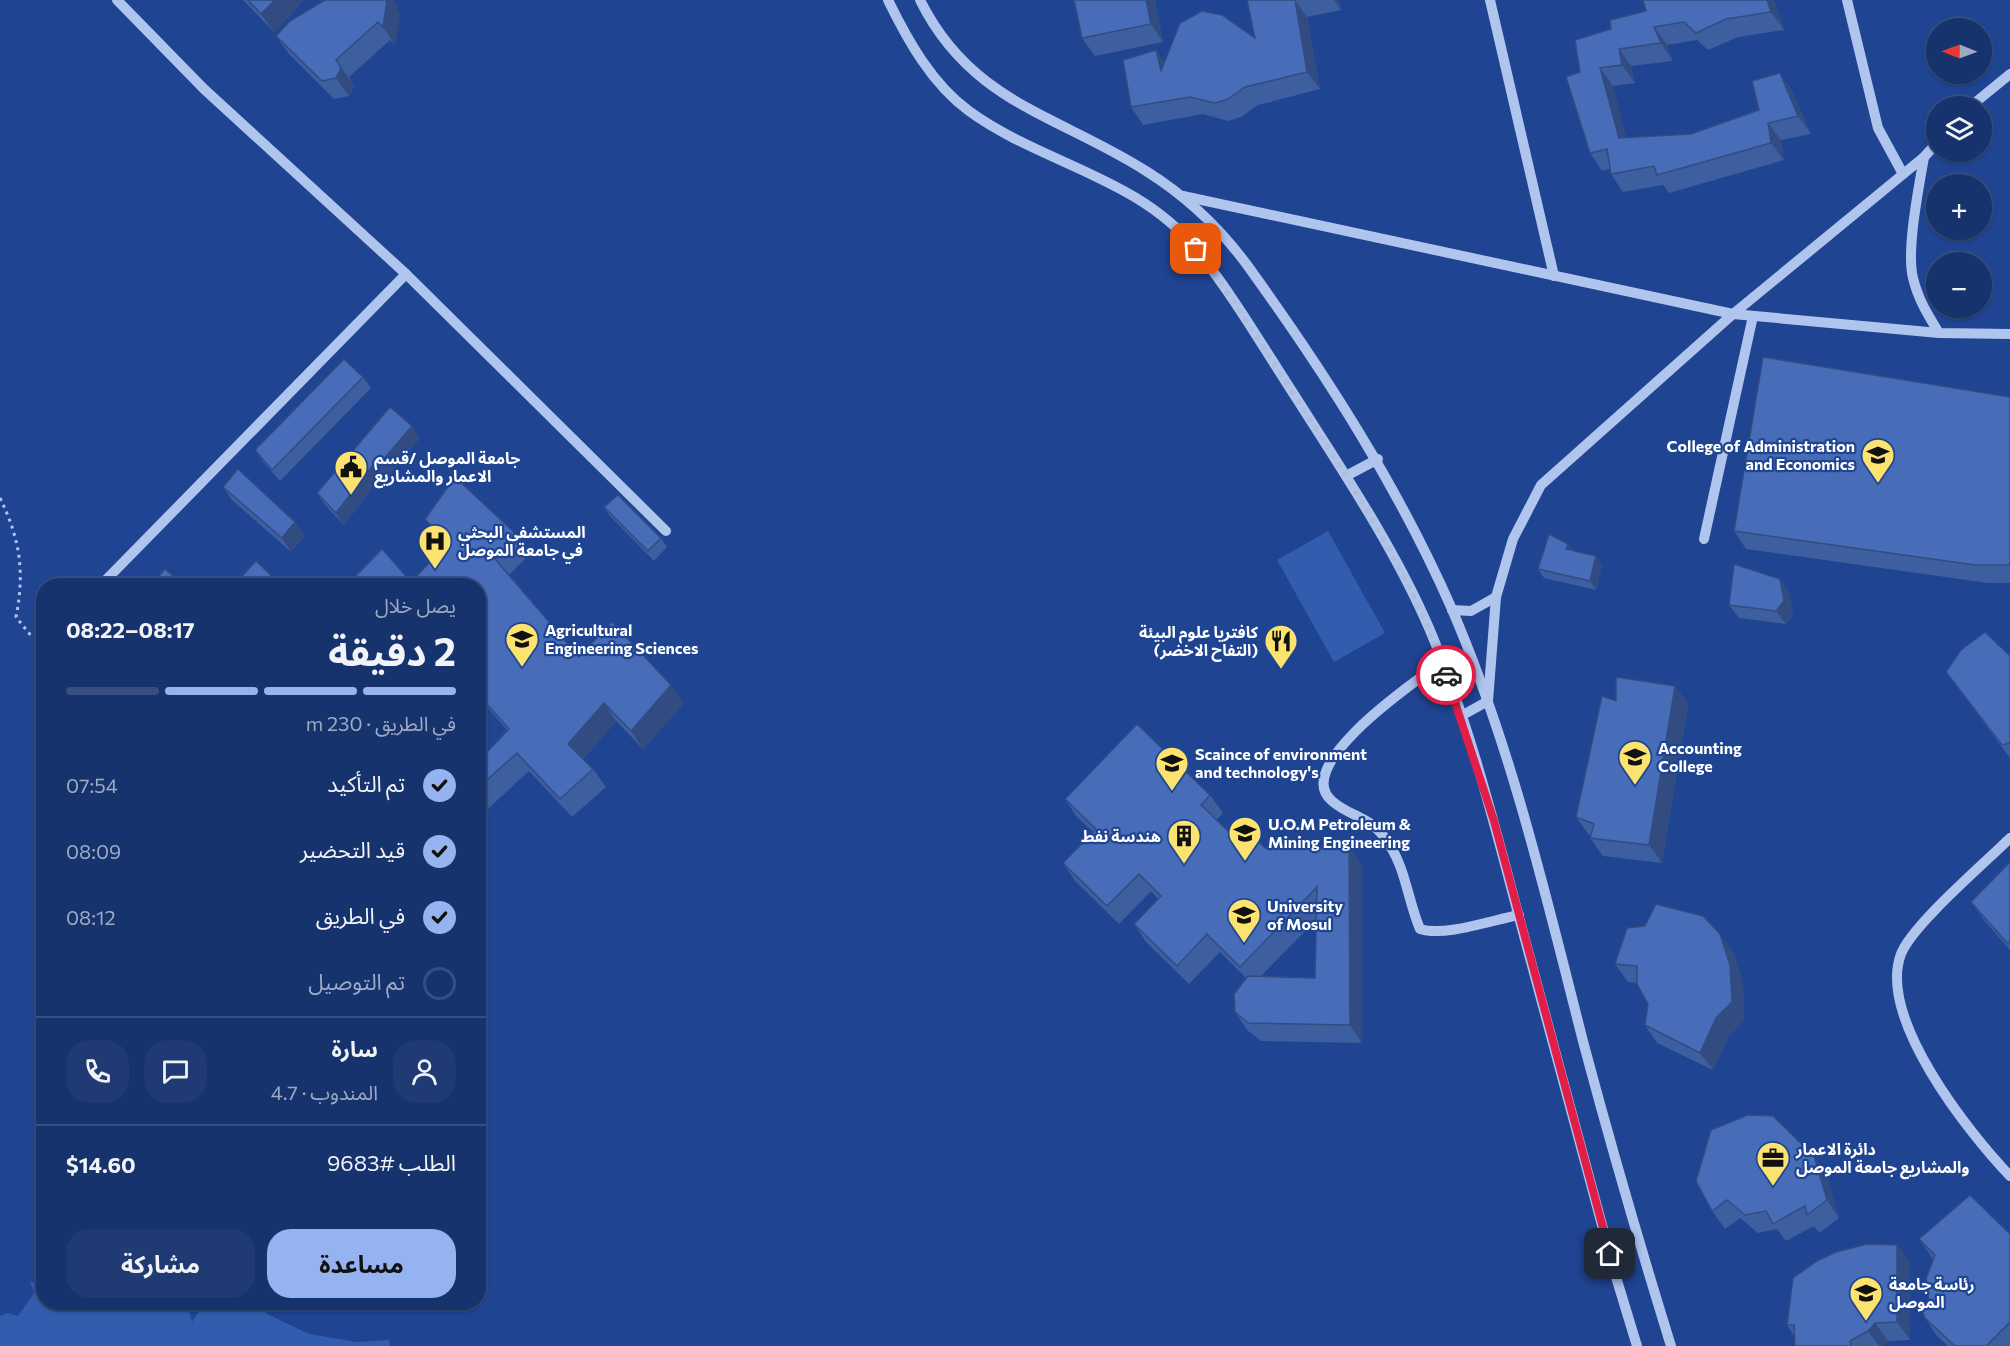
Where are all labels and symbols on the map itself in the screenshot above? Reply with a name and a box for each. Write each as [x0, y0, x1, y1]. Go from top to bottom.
north arrow [1926, 18, 1992, 84]
pin [1170, 223, 1221, 274]
place label: College of Administration and Economics [1667, 436, 1855, 473]
school or university icon: College of Administration and Economics [1860, 437, 1896, 484]
place label: جامعة الموصل /قسم الاعمار والمشاريع [374, 448, 520, 489]
public building icon: جامعة الموصل /قسم الاعمار والمشاريع [333, 449, 369, 496]
place label: المستشفى البحثي في جامعة الموصل [458, 522, 586, 564]
hospital icon: المستشفى البحثي في جامعة الموصل [417, 523, 453, 570]
place label: Agricultural Engineering Sciences [545, 620, 698, 657]
school or university icon: Agricultural Engineering Sciences [504, 621, 540, 668]
place label: كافتريا علوم البيئة (التفاح الاخضر) [1139, 622, 1259, 662]
restaurant icon: كافتريا علوم البيئة (التفاح الاخضر) [1263, 623, 1299, 670]
courier [1416, 645, 1476, 705]
place label: Accounting College [1658, 738, 1742, 775]
school or university icon: Accounting College [1617, 739, 1653, 786]
place label: Scaince of environment and technology's [1195, 744, 1367, 781]
school or university icon: Scaince of environment and technology's [1154, 745, 1190, 792]
place label: U.O.M Petroleum & Mining Engineering [1268, 814, 1412, 851]
school or university icon: U.O.M Petroleum & Mining Engineering [1227, 815, 1263, 862]
building icon: هندسة نفط [1166, 818, 1202, 865]
place label: هندسة نفط [1081, 826, 1161, 845]
place label: University of Mosul [1267, 896, 1343, 933]
school or university icon: University of Mosul [1226, 897, 1262, 944]
place label: دائرة الاعمار والمشاريع جامعة الموصل [1795, 1139, 1969, 1180]
office icon: دائرة الاعمار والمشاريع جامعة الموصل [1755, 1140, 1791, 1187]
pin [1584, 1228, 1635, 1279]
place label: رئاسة جامعة الموصل [1889, 1274, 1975, 1312]
school or university icon: رئاسة جامعة الموصل [1848, 1275, 1884, 1322]

